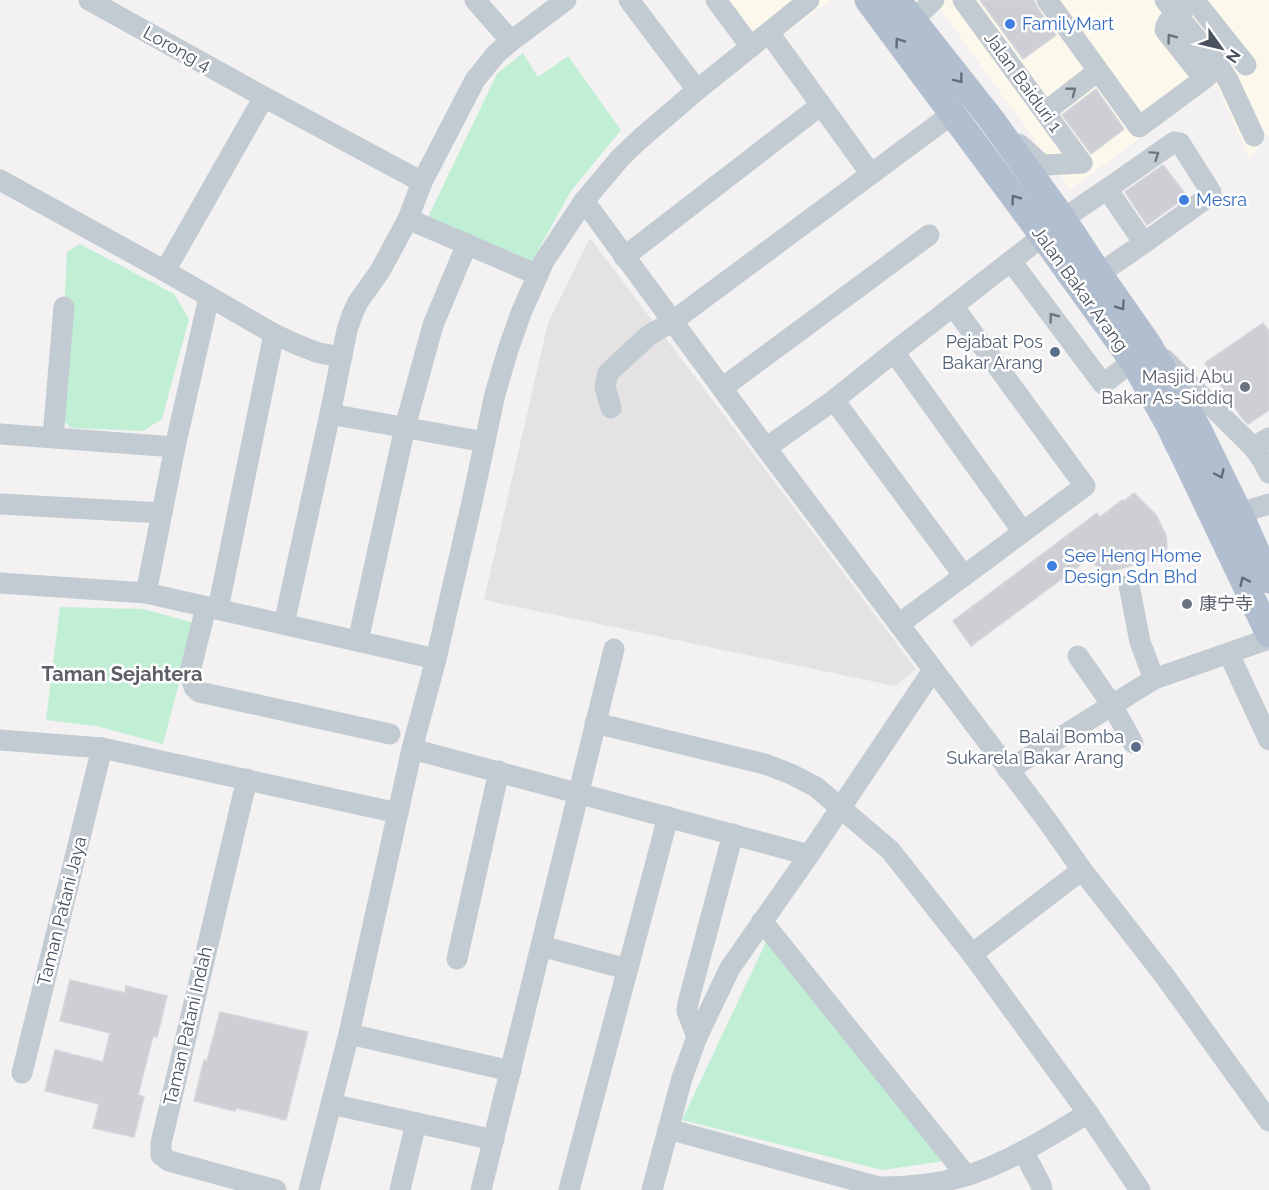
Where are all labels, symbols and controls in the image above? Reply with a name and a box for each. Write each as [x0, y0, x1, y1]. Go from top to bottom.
place label: FamilyMart [1022, 13, 1114, 34]
marker: FamilyMart [1003, 17, 1017, 31]
north arrow [1191, 18, 1251, 78]
street label: Lorong 4 [140, 21, 215, 76]
street label: Jalan Baiduri 1 [980, 28, 1067, 136]
one-way arrow [1168, 33, 1179, 44]
one-way arrow [895, 38, 906, 49]
text: N [1222, 46, 1244, 66]
one-way arrow [952, 72, 963, 83]
one-way arrow [1065, 88, 1076, 99]
one-way arrow [1148, 152, 1159, 163]
place label: Mesra [1196, 189, 1247, 210]
marker: Mesra [1177, 193, 1191, 207]
one-way arrow [1011, 194, 1022, 205]
street label: Jalan Bakar Arang [1028, 222, 1133, 355]
one-way arrow [1114, 299, 1125, 310]
one-way arrow [1049, 313, 1060, 324]
place label: Pejabat Pos Bakar Arang [942, 331, 1043, 373]
marker: Pejabat Pos Bakar Arang [1048, 345, 1062, 359]
place label: Masjid Abu Bakar As-Siddiq [1101, 366, 1233, 408]
marker: Masjid Abu Bakar As-Siddiq [1238, 380, 1252, 394]
one-way arrow [1212, 467, 1224, 478]
place label: See Heng Home Design Sdn Bhd [1064, 545, 1202, 587]
marker: See Heng Home Design Sdn Bhd [1045, 559, 1059, 573]
one-way arrow [1240, 576, 1252, 587]
place label: 康宁寺 [1199, 593, 1253, 614]
marker: 康宁寺 [1180, 597, 1194, 611]
district label: Taman Sejahtera [42, 662, 202, 686]
place label: Balai Bomba Sukarela Bakar Arang [946, 726, 1124, 768]
marker: Balai Bomba Sukarela Bakar Arang [1129, 740, 1143, 754]
street label: Taman Patani Jaya [33, 834, 90, 988]
street label: Taman Patani Indah [159, 944, 216, 1107]

